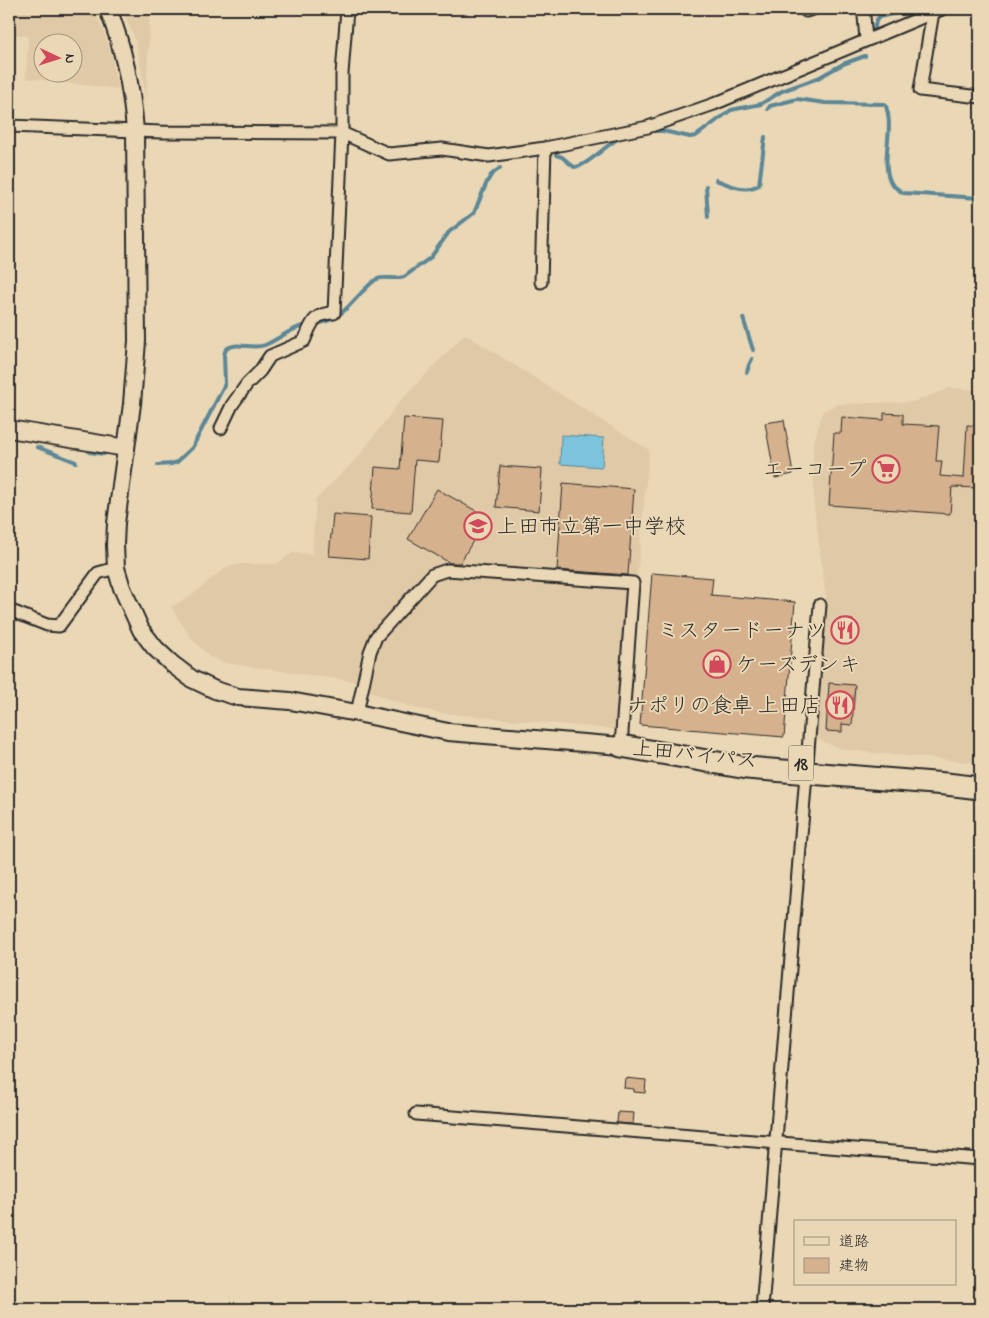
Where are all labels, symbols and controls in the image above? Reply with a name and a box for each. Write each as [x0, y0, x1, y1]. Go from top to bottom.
north arrow [32, 32, 82, 82]
text: N [59, 53, 80, 64]
supermarket icon: エーコープ [871, 454, 901, 484]
place label: エーコープ [763, 456, 867, 486]
school or university icon: 上田市立第一中学校 [463, 511, 493, 541]
place label: 上田市立第一中学校 [497, 513, 686, 543]
restaurant icon: ミスタードーナツ [830, 615, 860, 645]
place label: ミスタードーナツ [658, 617, 826, 647]
shop icon: ケーズデンキ [702, 649, 732, 679]
place label: ケーズデンキ [736, 651, 860, 681]
restaurant icon: ナポリの食卓 上田店 [825, 690, 855, 720]
place label: ナポリの食卓 上田店 [627, 692, 821, 722]
street label: 上田バイパス [631, 735, 759, 777]
road number: 18 [788, 746, 814, 780]
legend [794, 1220, 956, 1286]
text: 道路 [839, 1231, 869, 1253]
text: 建物 [839, 1255, 869, 1277]

